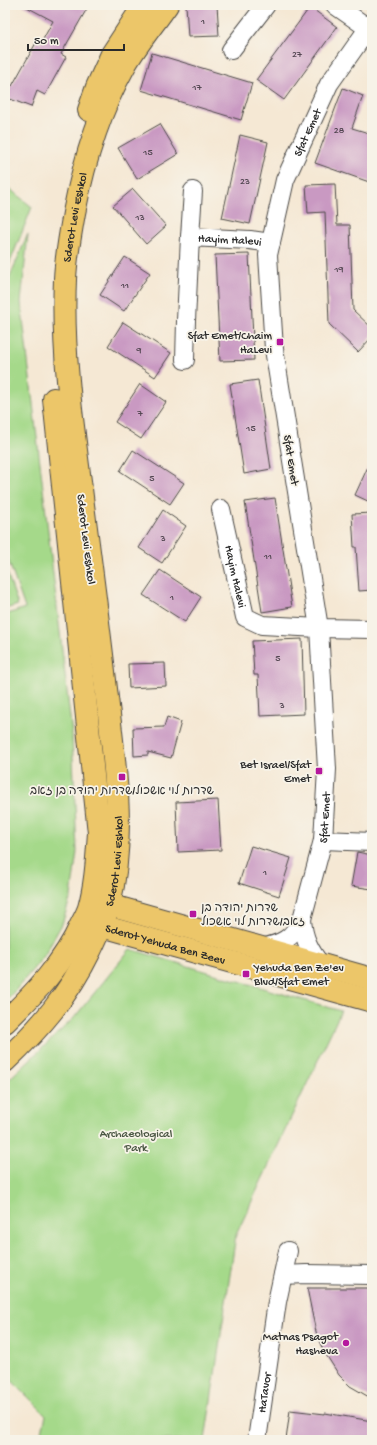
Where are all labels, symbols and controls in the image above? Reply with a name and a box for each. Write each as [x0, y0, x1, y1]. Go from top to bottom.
house number: 1 [200, 16, 205, 28]
scale bar [28, 26, 124, 52]
text: 50 m [34, 35, 59, 49]
house number: 27 [292, 49, 303, 61]
house number: 17 [191, 82, 202, 94]
street label: Sfat Emet [292, 106, 326, 159]
house number: 28 [334, 125, 345, 137]
house number: 15 [142, 147, 153, 159]
street label: Sderot Levi Eshkol [61, 171, 92, 263]
house number: 23 [240, 176, 250, 188]
house number: 13 [134, 212, 145, 224]
street label: Hayim Halevi [198, 232, 263, 251]
house number: 19 [333, 264, 344, 276]
house number: 11 [120, 280, 129, 292]
place label: Sfat Emet/Chaim HaLevi [188, 330, 272, 358]
marker: Sfat Emet/Chaim HaLevi [275, 337, 285, 347]
house number: 9 [135, 345, 142, 357]
house number: 7 [136, 408, 143, 420]
house number: 15 [245, 423, 256, 435]
street label: Sfat Emet [279, 434, 301, 488]
house number: 5 [149, 473, 155, 485]
street label: Sderot Levi Eshkol [73, 493, 98, 586]
house number: 3 [159, 533, 166, 545]
street label: Hayim Halevi [220, 544, 248, 610]
house number: 11 [263, 551, 272, 563]
house number: 1 [169, 592, 174, 604]
house number: 5 [275, 653, 281, 665]
house number: 3 [278, 700, 285, 712]
place label: Bet Israel/Sfat Emet [239, 759, 312, 787]
marker: Bet Israel/Sfat Emet [314, 766, 324, 776]
marker: שדרות לוי אשכול/שדרות יהודה בן זאב [117, 772, 127, 782]
place label: שדרות לוי אשכול/שדרות יהודה בן זאב [30, 784, 215, 799]
street label: Sfat Emet [317, 791, 335, 845]
street label: Sderot Levi Eshkol [104, 815, 127, 908]
house number: 1 [262, 867, 267, 879]
place label: שדרות יהודה בן זאב/שדרות לוי אשכול [201, 902, 305, 930]
marker: שדרות יהודה בן זאב/שדרות לוי אשכול [188, 909, 198, 919]
street label: Sderot Yehuda Ben Zeev [104, 922, 227, 969]
place label: Yehuda Ben Ze'ev Blvd/Sfat Emet [253, 962, 344, 990]
marker: Yehuda Ben Ze'ev Blvd/Sfat Emet [241, 969, 251, 979]
park label: Archaeological Park [100, 1128, 173, 1156]
place label: Matnas Psagot Hasheva [263, 1331, 339, 1359]
marker: Matnas Psagot Hasheva [341, 1338, 351, 1348]
street label: HaTavor [256, 1370, 276, 1414]

